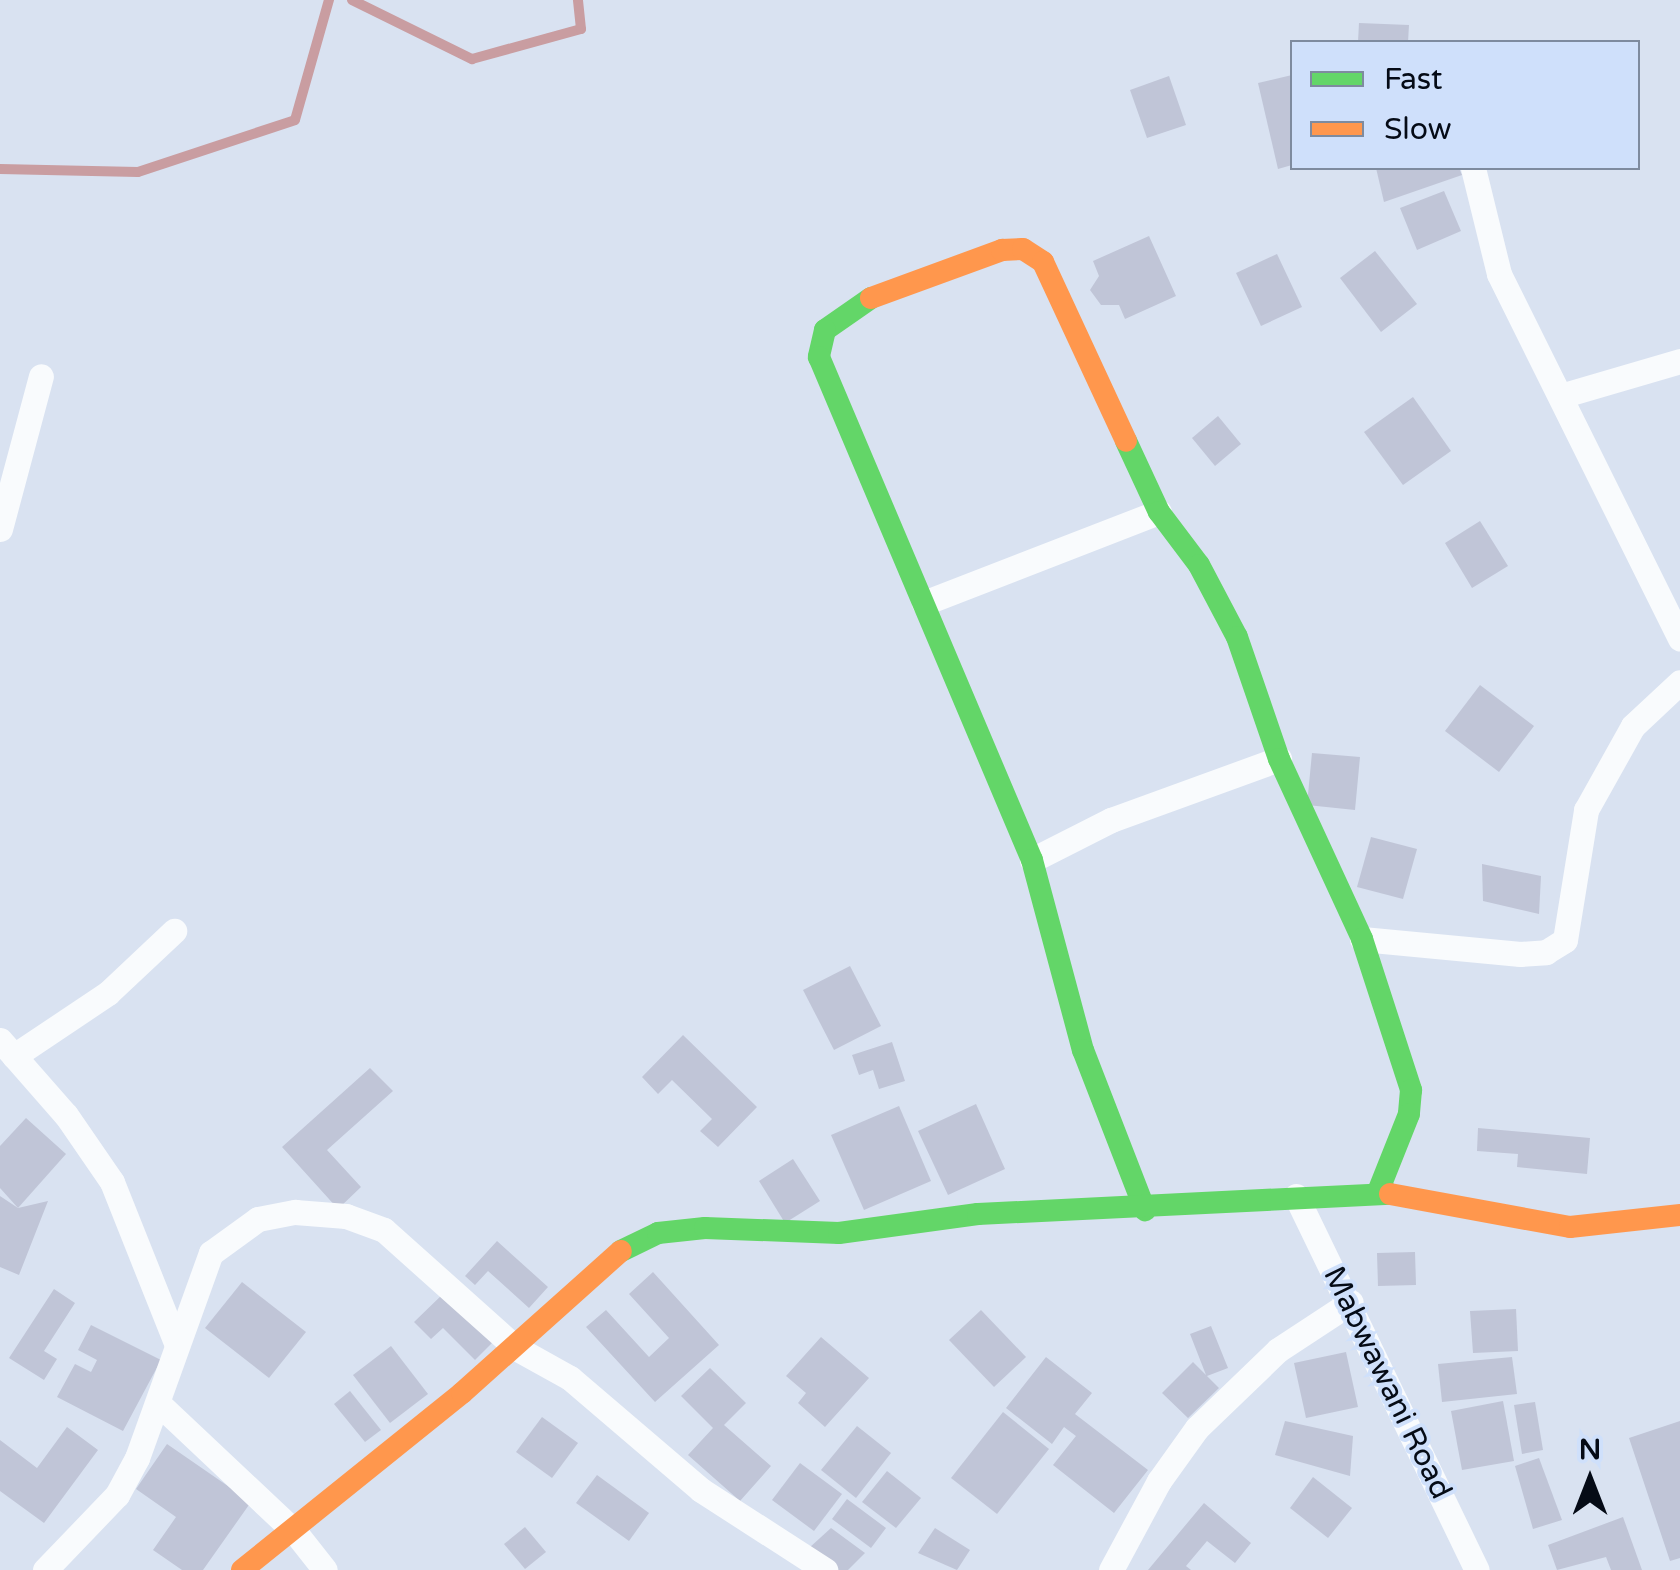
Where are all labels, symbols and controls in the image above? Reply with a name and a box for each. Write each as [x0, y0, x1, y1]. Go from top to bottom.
legend [1290, 40, 1640, 170]
text: Fast [1384, 61, 1443, 98]
text: Slow [1384, 111, 1452, 148]
street label: Mabwawani Road [1315, 1261, 1459, 1505]
north arrow [1540, 1430, 1640, 1530]
text: N [1579, 1433, 1601, 1467]

